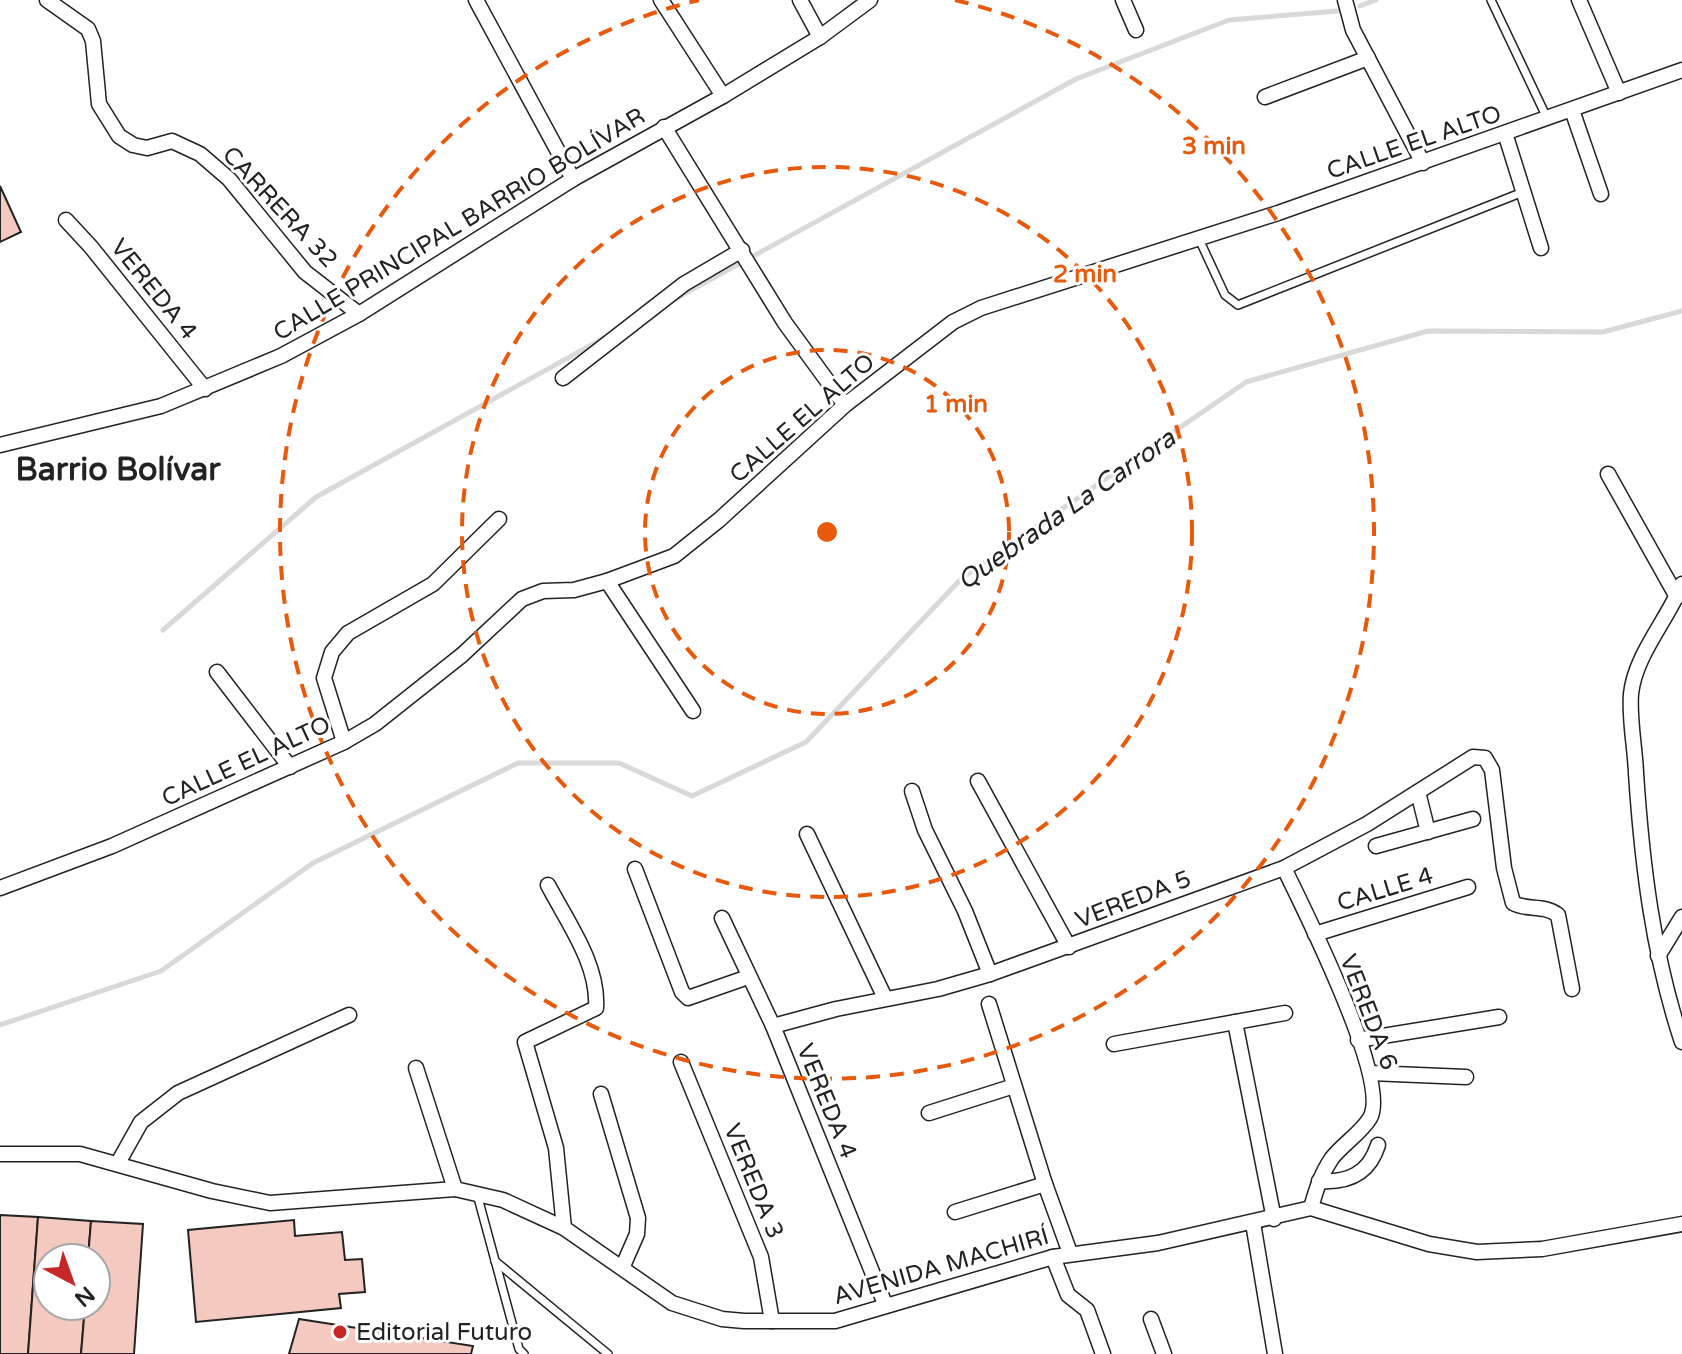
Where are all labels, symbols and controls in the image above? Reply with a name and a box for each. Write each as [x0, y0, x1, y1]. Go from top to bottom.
street label: CALLE EL ALTO [1323, 99, 1505, 186]
street label: CALLE PRINCIPAL BARRIO BOLÍVAR [268, 101, 650, 347]
text: 3 min [1182, 132, 1246, 161]
street label: CARRERA 32 [216, 141, 343, 274]
street label: VEREDA 4 [104, 233, 203, 346]
text: 2 min [1053, 260, 1117, 289]
street label: CALLE EL ALTO [724, 347, 881, 489]
text: 1 min [924, 390, 988, 419]
water label: Quebrada La Carrora [951, 422, 1182, 596]
district label: Barrio Bolívar [16, 451, 221, 489]
centre of rings [813, 518, 841, 546]
street label: CALLE EL ALTO [157, 710, 335, 813]
street label: CALLE 4 [1334, 861, 1437, 918]
street label: VEREDA 5 [1071, 864, 1195, 935]
street label: VEREDA 6 [1333, 950, 1404, 1074]
street label: VEREDA 4 [790, 1040, 863, 1163]
street label: VEREDA 3 [717, 1120, 790, 1243]
street label: AVENIDA MACHIRÍ [830, 1221, 1052, 1311]
north arrow [32, 1242, 112, 1322]
text: N [69, 1281, 100, 1312]
place label: Editorial Futuro [356, 1318, 532, 1347]
marker: Editorial Futuro [331, 1323, 349, 1341]

